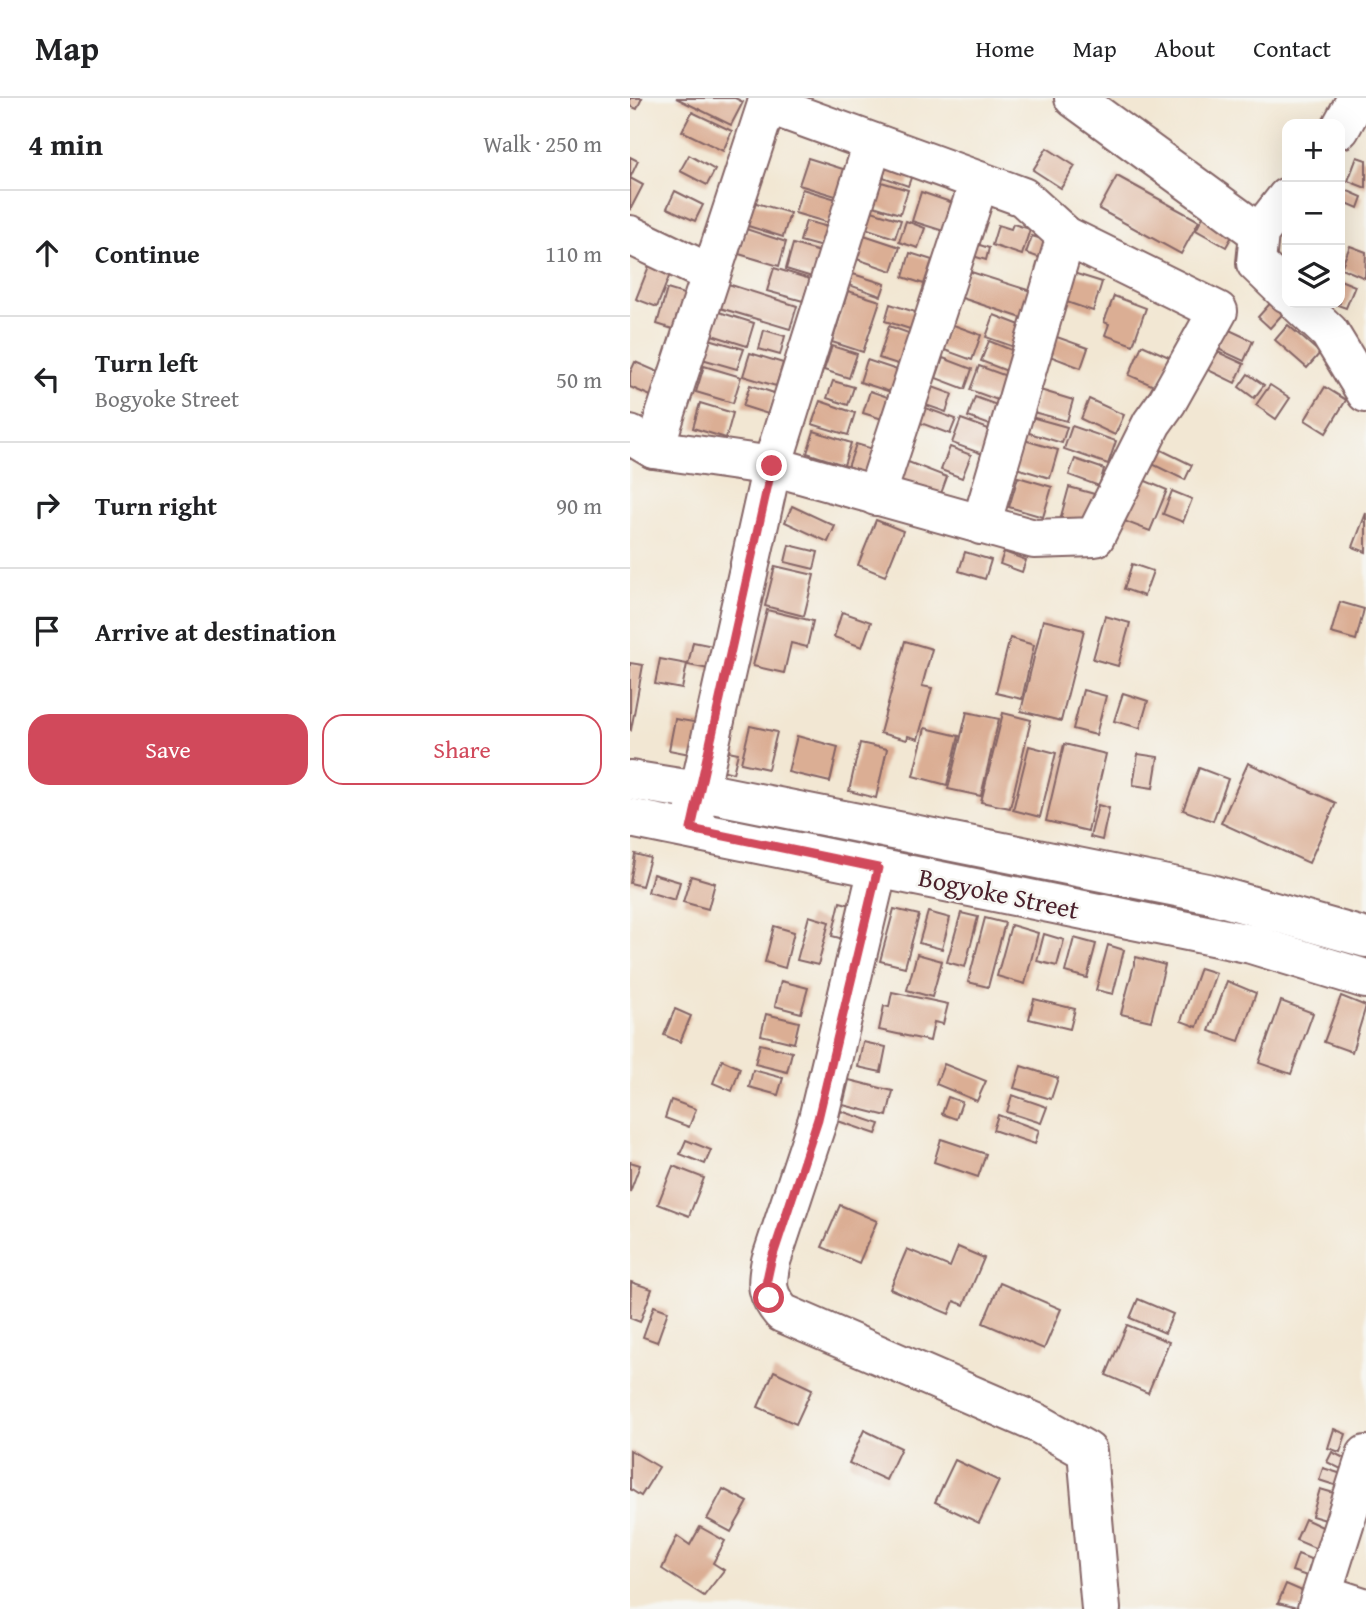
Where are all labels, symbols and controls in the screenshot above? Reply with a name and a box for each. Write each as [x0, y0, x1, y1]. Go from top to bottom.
text: Map [35, 24, 99, 72]
text: Home [976, 31, 1035, 66]
text: Map [1073, 31, 1117, 66]
text: About [1155, 31, 1215, 66]
text: Contact [1253, 31, 1331, 66]
map controls [1282, 119, 1345, 308]
button: + [1282, 119, 1345, 182]
text: 4 min [28, 122, 103, 166]
text: Walk · 250 m [483, 127, 602, 160]
button: − [1282, 182, 1345, 245]
icon: ahead [28, 234, 66, 272]
text: Continue [95, 234, 200, 273]
text: 110 m [545, 237, 602, 270]
button: layers [1282, 245, 1345, 308]
text: Turn left [95, 343, 198, 382]
icon: left [28, 360, 66, 398]
text: 50 m [556, 363, 602, 396]
text: Bogyoke Street [95, 382, 239, 415]
route end [756, 450, 787, 481]
icon: right [28, 486, 66, 524]
text: Turn right [95, 486, 217, 525]
text: 90 m [556, 489, 602, 522]
icon: arrive [28, 612, 66, 650]
text: Arrive at destination [95, 612, 336, 651]
button: Save [28, 714, 308, 785]
button: Share [322, 714, 602, 785]
street label: Bogyoke Street [915, 857, 1083, 929]
route start [753, 1282, 784, 1313]

